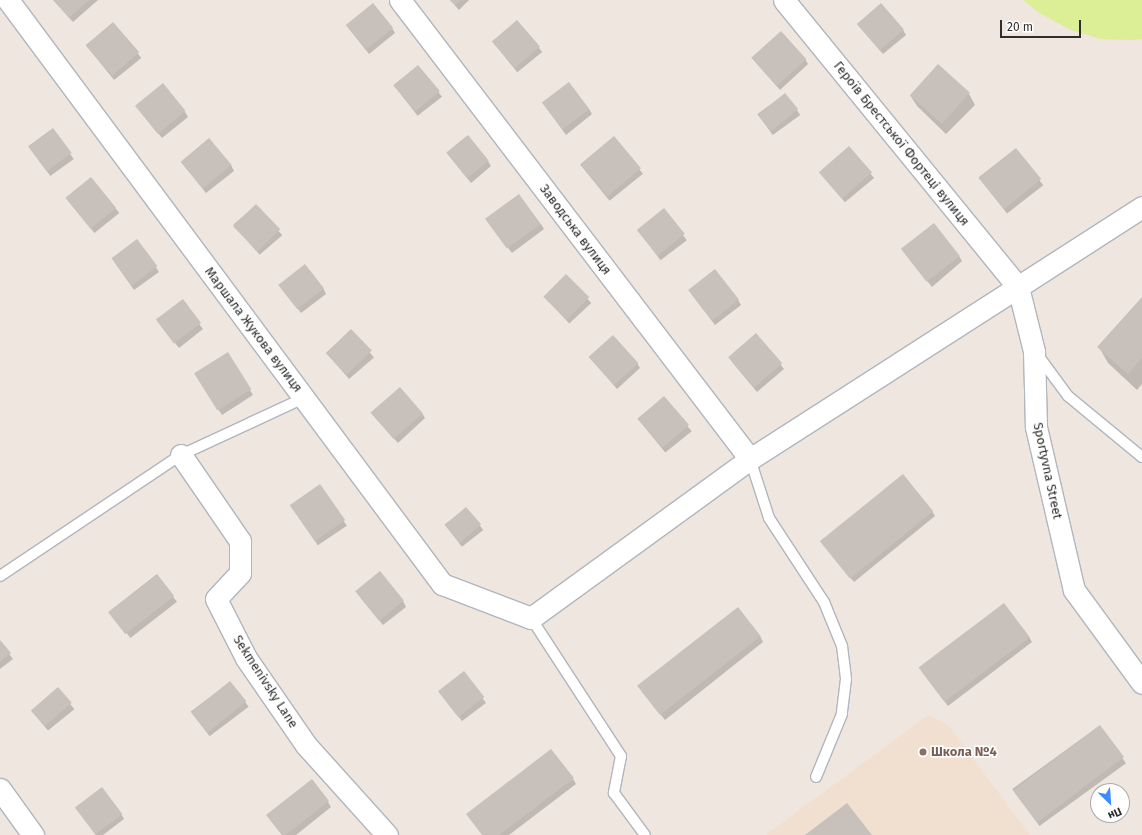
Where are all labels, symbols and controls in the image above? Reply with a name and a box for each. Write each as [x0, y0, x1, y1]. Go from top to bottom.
scale bar [1002, 12, 1083, 38]
text: 20 m [1007, 20, 1033, 34]
street label: Героїв Брестської Фортеці вулиця [830, 59, 972, 229]
street label: Заводська вулиця [536, 182, 614, 278]
street label: Маршала Жукова вулиця [201, 264, 305, 396]
street label: Sportyvna Street [1029, 421, 1065, 521]
street label: Sekmenivsky Lane [229, 633, 301, 731]
place label: Школа №4 [931, 744, 997, 760]
marker: Школа №4 [918, 747, 928, 757]
north arrow [1090, 783, 1130, 823]
text: Пн [1106, 805, 1124, 822]

